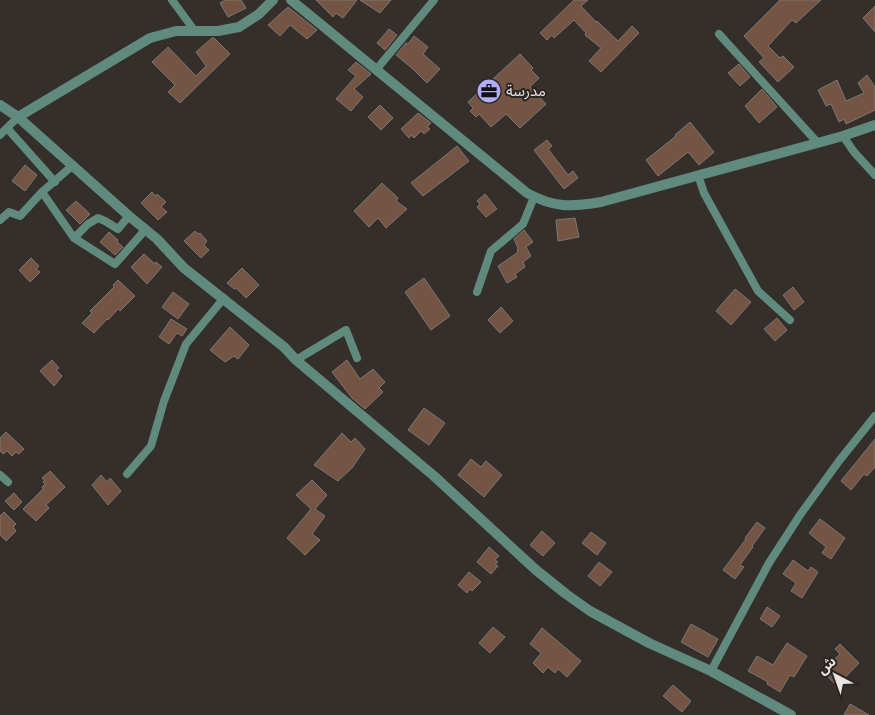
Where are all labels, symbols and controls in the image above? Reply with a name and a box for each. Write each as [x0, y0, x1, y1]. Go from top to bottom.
office icon: مدرسة [476, 78, 502, 104]
place label: مدرسة [506, 81, 546, 100]
north arrow [810, 650, 860, 700]
text: ش [813, 652, 840, 678]

